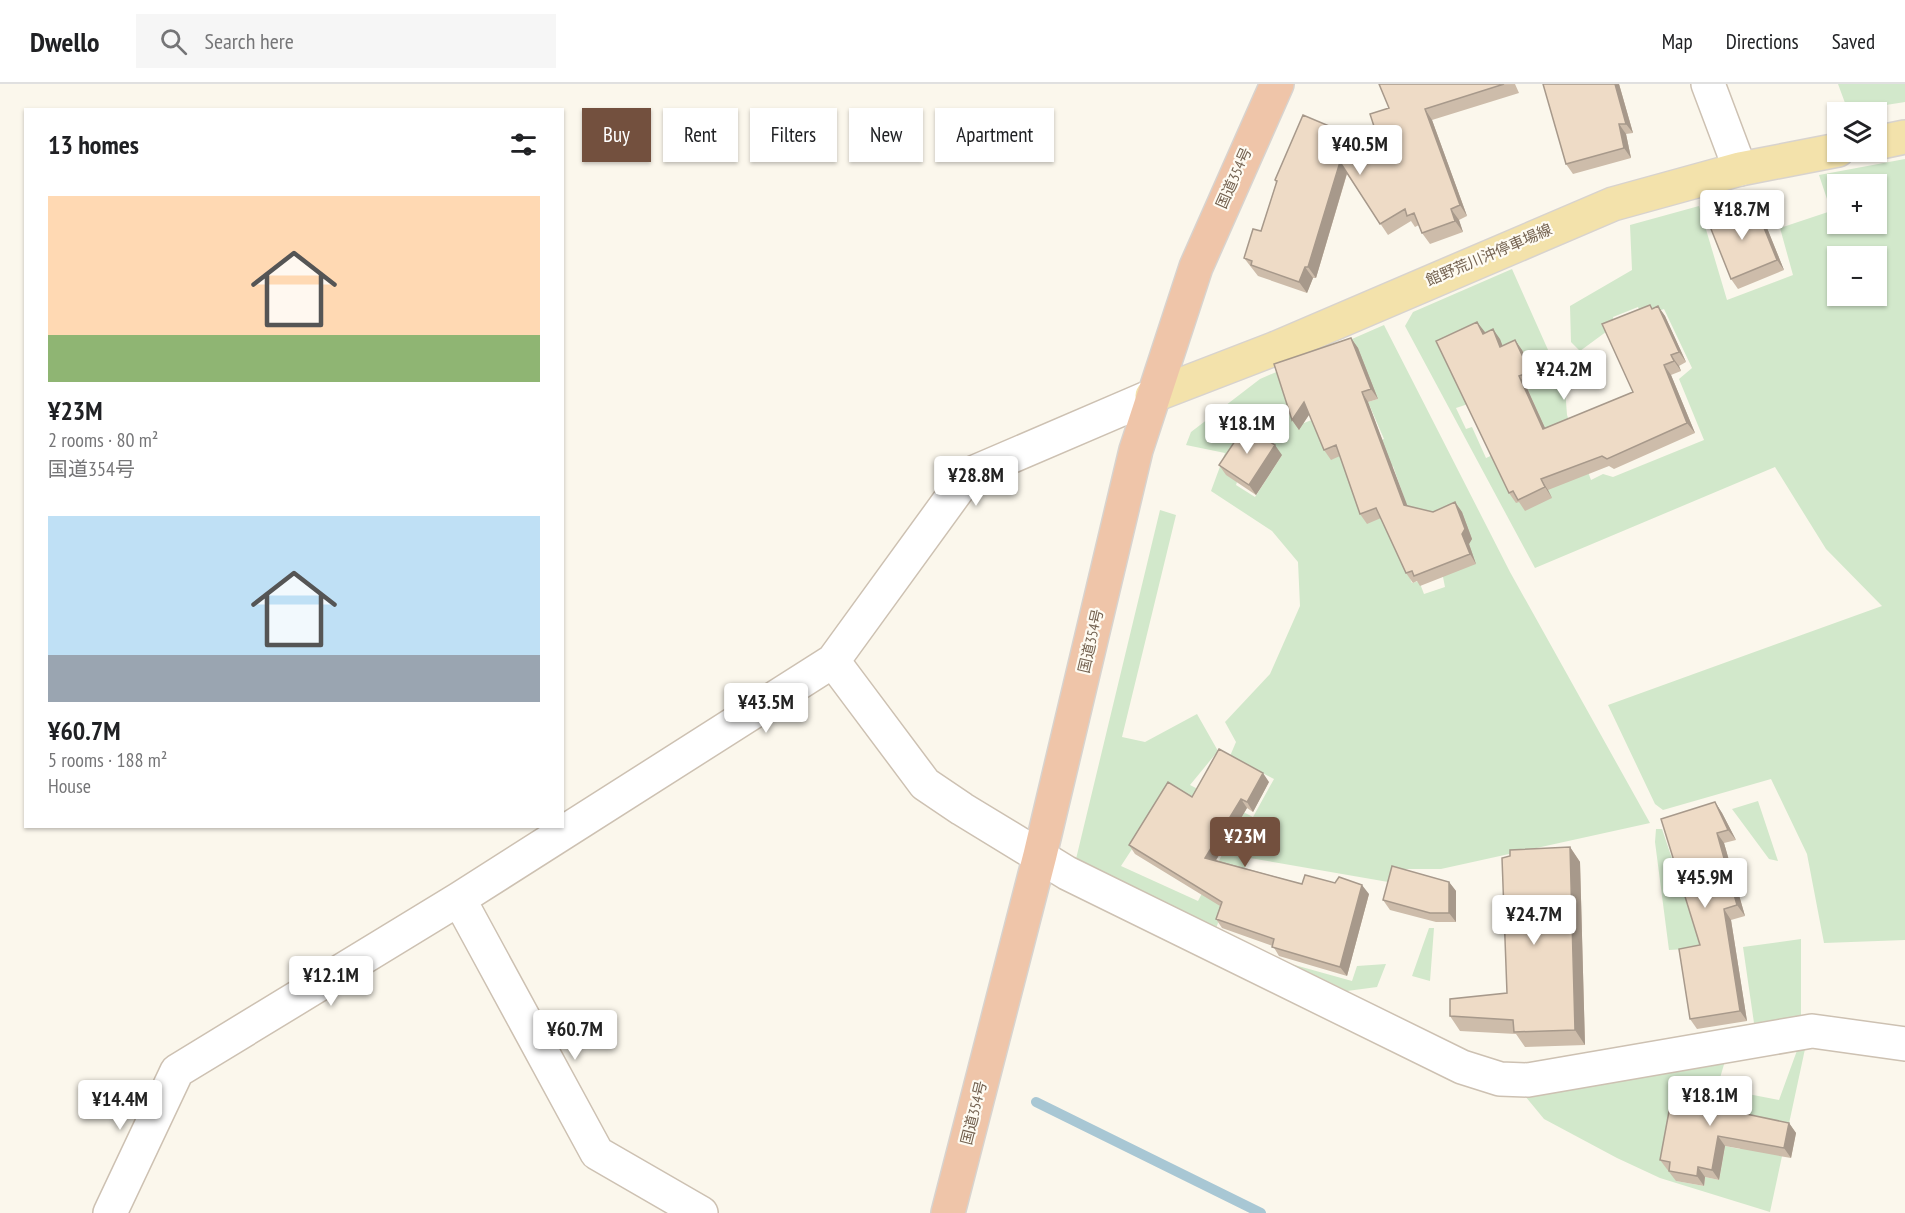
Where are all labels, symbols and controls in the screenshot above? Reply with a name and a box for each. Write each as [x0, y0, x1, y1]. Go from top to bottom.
search box [136, 14, 556, 68]
text: Dwello [30, 23, 100, 60]
icon: search [157, 25, 190, 58]
text: Search here [205, 27, 294, 55]
text: Map [1662, 28, 1693, 55]
text: Directions [1726, 28, 1799, 55]
text: Saved [1832, 28, 1875, 55]
map controls [1827, 102, 1887, 306]
button: layers [1827, 102, 1887, 162]
chip: Buy [582, 108, 651, 162]
chip: Rent [663, 108, 738, 162]
chip: Filters [750, 108, 837, 162]
chip: New [849, 108, 923, 162]
chip: Apartment [935, 108, 1054, 162]
pin: ¥40.5M [1311, 125, 1409, 176]
text: 13 homes [48, 128, 139, 161]
icon: filters [507, 128, 540, 161]
text: ¥40.5M [1332, 131, 1388, 157]
street label: 国道354号 [1212, 144, 1255, 211]
button: + [1827, 174, 1887, 234]
pin: ¥18.7M [1693, 190, 1791, 241]
text: ¥18.7M [1714, 196, 1770, 222]
street label: 館野荒川沖停車場線 [1423, 219, 1555, 290]
icon: home [240, 235, 348, 343]
button: − [1827, 246, 1887, 306]
pin: ¥24.2M [1515, 350, 1613, 401]
text: ¥24.2M [1536, 356, 1592, 382]
text: ¥23M [48, 394, 103, 427]
pin: ¥18.1M [1198, 404, 1296, 455]
text: ¥18.1M [1219, 410, 1275, 436]
text: 2 rooms · 80 m² [48, 427, 158, 453]
text: 国道354号 [48, 456, 135, 482]
pin: ¥28.8M [927, 456, 1025, 507]
text: ¥28.8M [948, 462, 1004, 488]
icon: home [240, 555, 348, 663]
street label: 国道354号 [1074, 607, 1107, 675]
pin: ¥43.5M [717, 683, 815, 734]
text: ¥43.5M [738, 689, 794, 715]
text: ¥60.7M [48, 714, 121, 747]
text: 5 rooms · 188 m² [48, 747, 167, 773]
text: House [48, 773, 91, 799]
pin: ¥23M [1209, 817, 1281, 868]
text: ¥23M [1224, 823, 1266, 849]
pin: ¥45.9M [1656, 858, 1754, 909]
text: ¥45.9M [1677, 864, 1733, 890]
pin: ¥24.7M [1485, 895, 1583, 946]
text: ¥24.7M [1506, 901, 1562, 927]
pin: ¥12.1M [282, 956, 380, 1007]
text: ¥12.1M [303, 962, 359, 988]
pin: ¥60.7M [526, 1010, 624, 1061]
text: ¥60.7M [547, 1016, 603, 1042]
pin: ¥18.1M [1661, 1076, 1759, 1127]
street label: 国道354号 [956, 1079, 991, 1147]
pin: ¥14.4M [71, 1080, 169, 1131]
text: ¥18.1M [1682, 1082, 1738, 1108]
text: ¥14.4M [92, 1086, 148, 1112]

